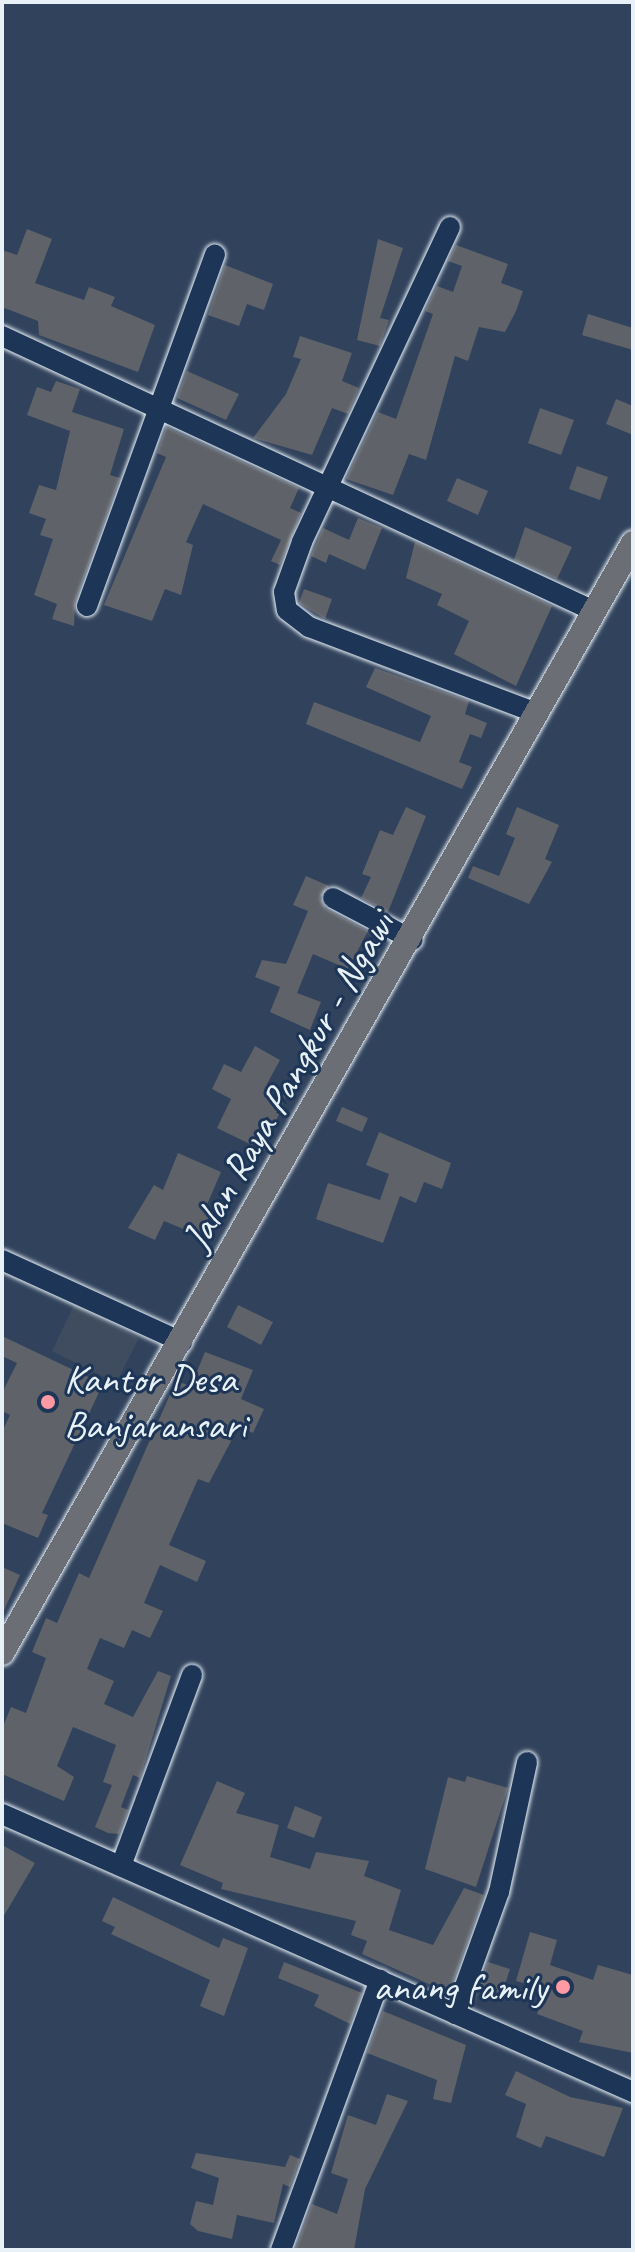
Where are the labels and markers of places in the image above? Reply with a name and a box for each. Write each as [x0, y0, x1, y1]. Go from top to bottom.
place label: Kantor Desa Banjaransari [64, 1355, 246, 1449]
marker: Kantor Desa Banjaransari [39, 1393, 57, 1411]
place label: anang family [373, 1963, 547, 2011]
marker: anang family [554, 1978, 572, 1996]

